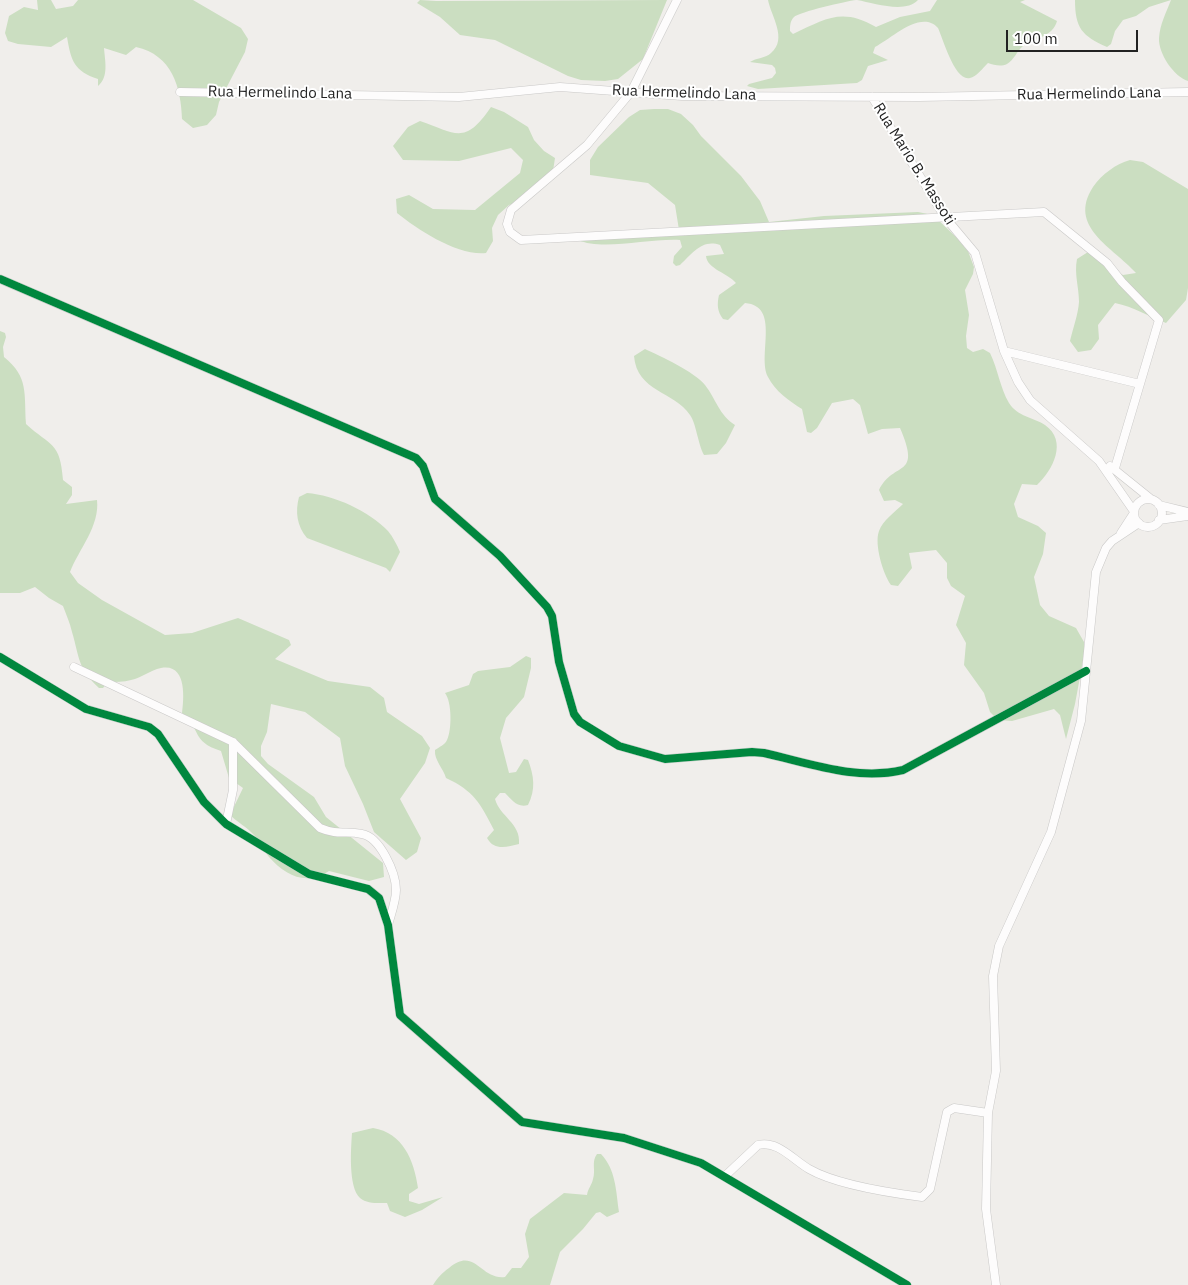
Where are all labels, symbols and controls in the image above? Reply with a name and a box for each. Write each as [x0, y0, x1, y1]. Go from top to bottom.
scale bar [1008, 20, 1140, 52]
text: 100 m [1014, 29, 1058, 48]
street label: Rua Hermelindo Lana [612, 81, 756, 105]
street label: Rua Hermelindo Lana [208, 83, 352, 103]
street label: Rua Hermelindo Lana [1017, 84, 1161, 104]
street label: Rua Mario B. Massoti [869, 100, 959, 228]

